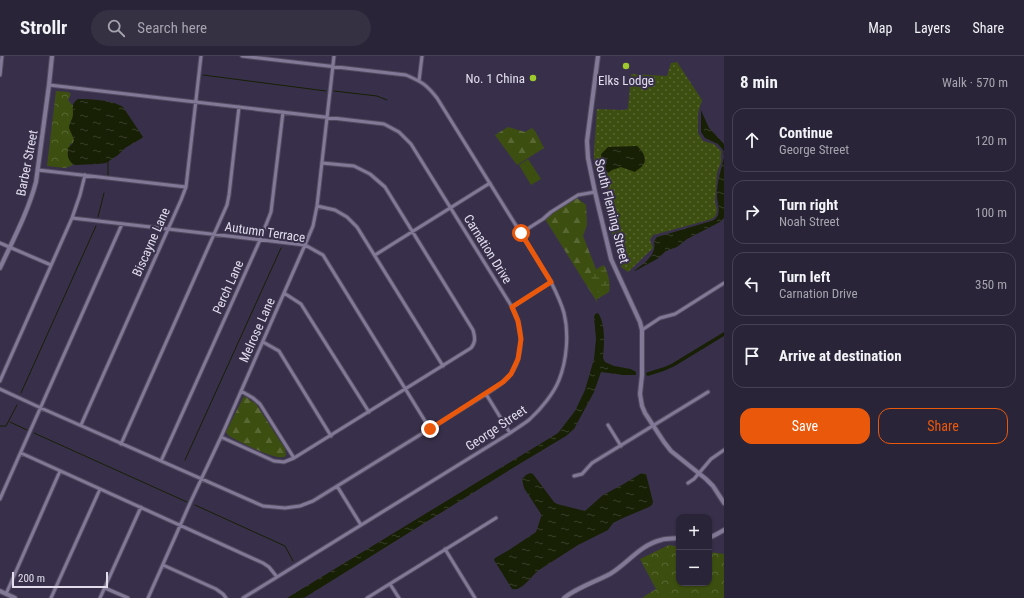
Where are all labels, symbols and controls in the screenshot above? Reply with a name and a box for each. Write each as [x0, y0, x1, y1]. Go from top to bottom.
search box [91, 10, 371, 46]
text: Strollr [20, 16, 67, 39]
icon: search [105, 17, 127, 39]
text: Search here [137, 19, 207, 37]
text: Map [868, 20, 892, 36]
text: Layers [914, 20, 951, 36]
text: Share [973, 20, 1004, 36]
marker: Elks Lodge [621, 61, 631, 71]
place label: No. 1 China [465, 71, 525, 86]
text: 8 min [740, 72, 778, 92]
marker: No. 1 China [528, 73, 538, 83]
place label: Elks Lodge [598, 73, 654, 88]
text: Walk · 570 m [942, 75, 1008, 90]
text: Continue [779, 124, 833, 142]
street label: Barber Street [13, 128, 41, 197]
icon: ahead [741, 129, 763, 151]
text: 120 m [975, 133, 1007, 148]
text: George Street [779, 142, 849, 157]
street label: South Fleming Street [592, 157, 632, 265]
text: Turn right [779, 196, 838, 214]
icon: right [741, 201, 763, 223]
street label: Biscayne Lane [129, 205, 173, 279]
text: 100 m [975, 205, 1007, 220]
street label: Carnation Drive [461, 212, 515, 286]
text: Noah Street [779, 214, 840, 229]
street label: Autumn Terrace [224, 219, 306, 245]
route start [512, 224, 530, 242]
street label: Perch Lane [210, 258, 246, 316]
text: Turn left [779, 268, 830, 286]
icon: left [741, 273, 763, 295]
text: 350 m [975, 277, 1007, 292]
text: Carnation Drive [779, 286, 858, 301]
street label: Melrose Lane [236, 295, 278, 365]
icon: arrive [741, 345, 763, 367]
text: Arrive at destination [779, 347, 902, 365]
street label: George Street [463, 402, 529, 454]
button: Save [740, 408, 870, 444]
button: Share [878, 408, 1008, 444]
route end [421, 420, 439, 438]
map controls [676, 514, 712, 586]
button: + [676, 514, 712, 550]
button: − [676, 550, 712, 586]
scale bar [12, 570, 108, 589]
text: 200 m [18, 572, 45, 585]

